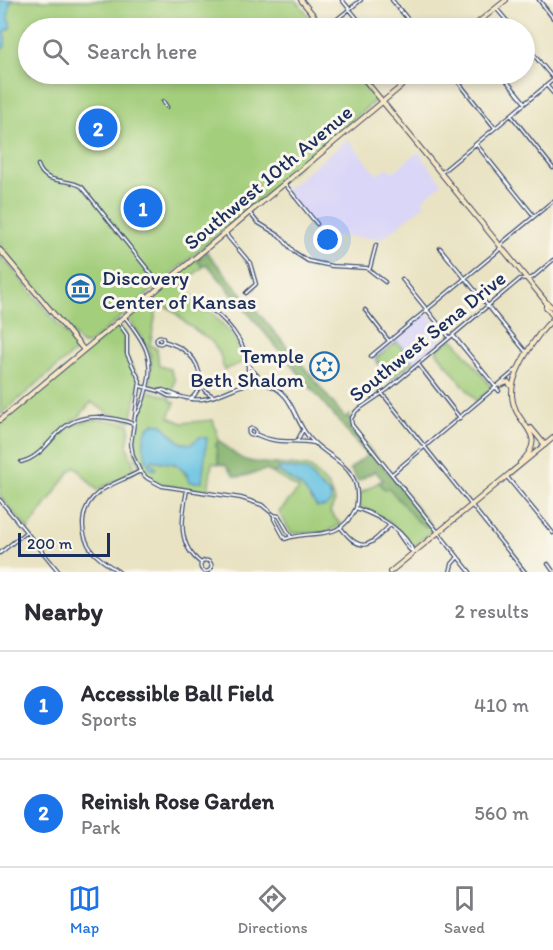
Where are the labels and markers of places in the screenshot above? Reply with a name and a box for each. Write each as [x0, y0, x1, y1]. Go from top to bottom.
pin: 2 [78, 106, 118, 150]
pin: 1 [124, 186, 162, 230]
place label: Discovery Center of Kansas [102, 265, 256, 314]
museum icon: Discovery Center of Kansas [65, 273, 97, 305]
place label: Temple Beth Shalom [190, 343, 304, 392]
synagogue icon: Temple Beth Shalom [309, 351, 341, 383]

